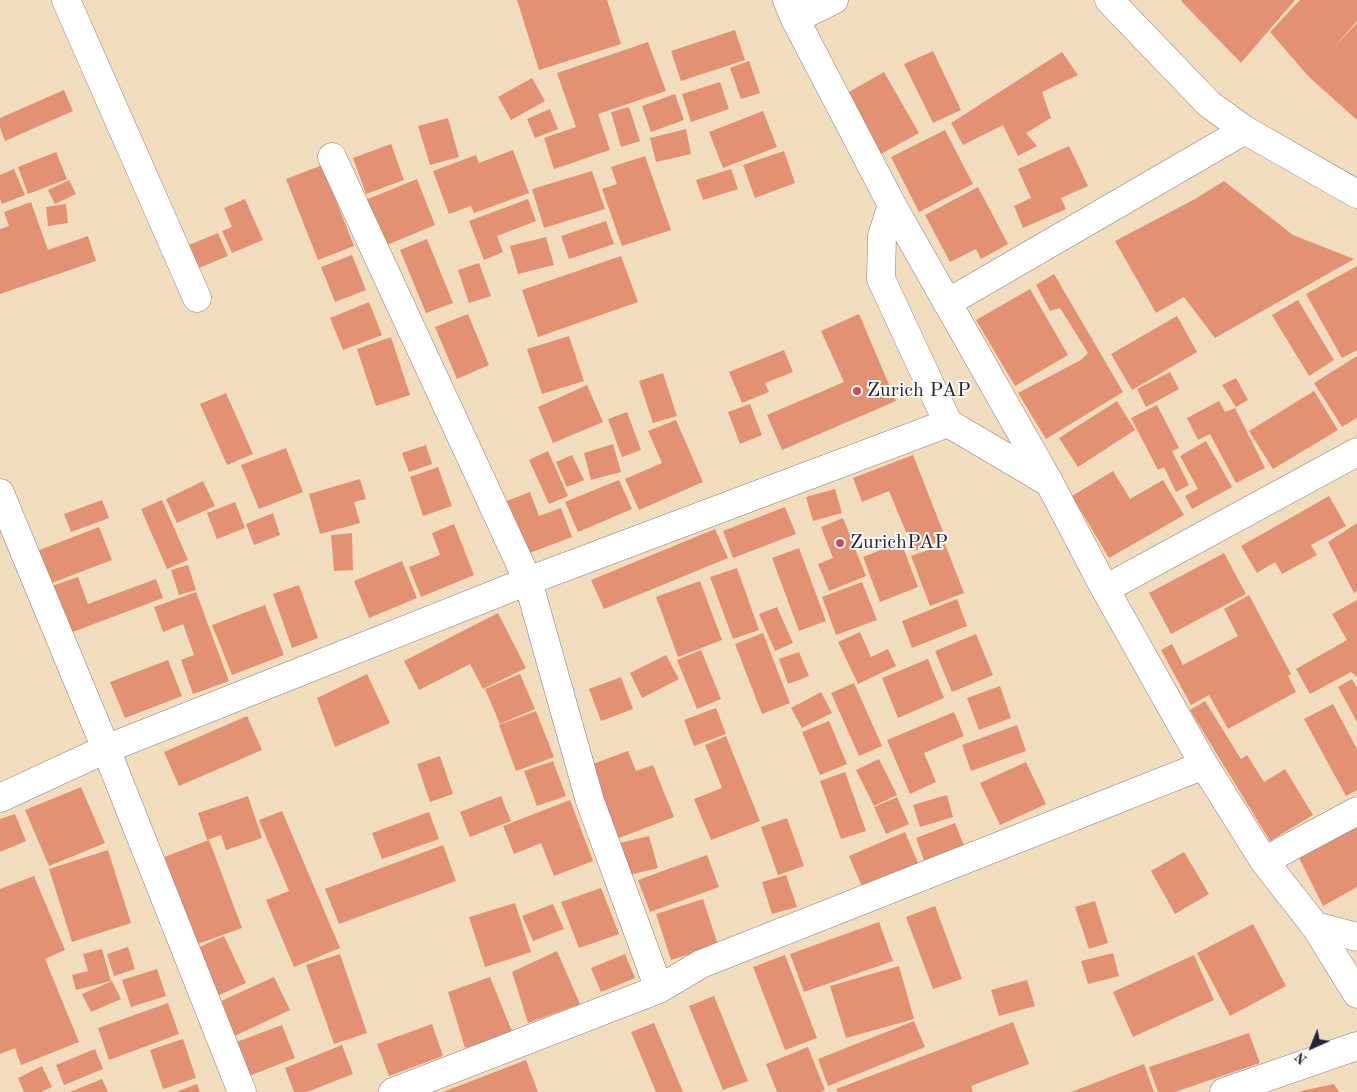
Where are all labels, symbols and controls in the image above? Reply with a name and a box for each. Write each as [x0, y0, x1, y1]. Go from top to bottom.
place label: Zurich PAP [867, 379, 971, 403]
marker: Zurich PAP [851, 385, 863, 397]
place label: ZurichPAP [850, 531, 948, 555]
marker: ZurichPAP [834, 537, 846, 549]
north arrow [1287, 1022, 1337, 1072]
text: N [1293, 1049, 1310, 1067]

